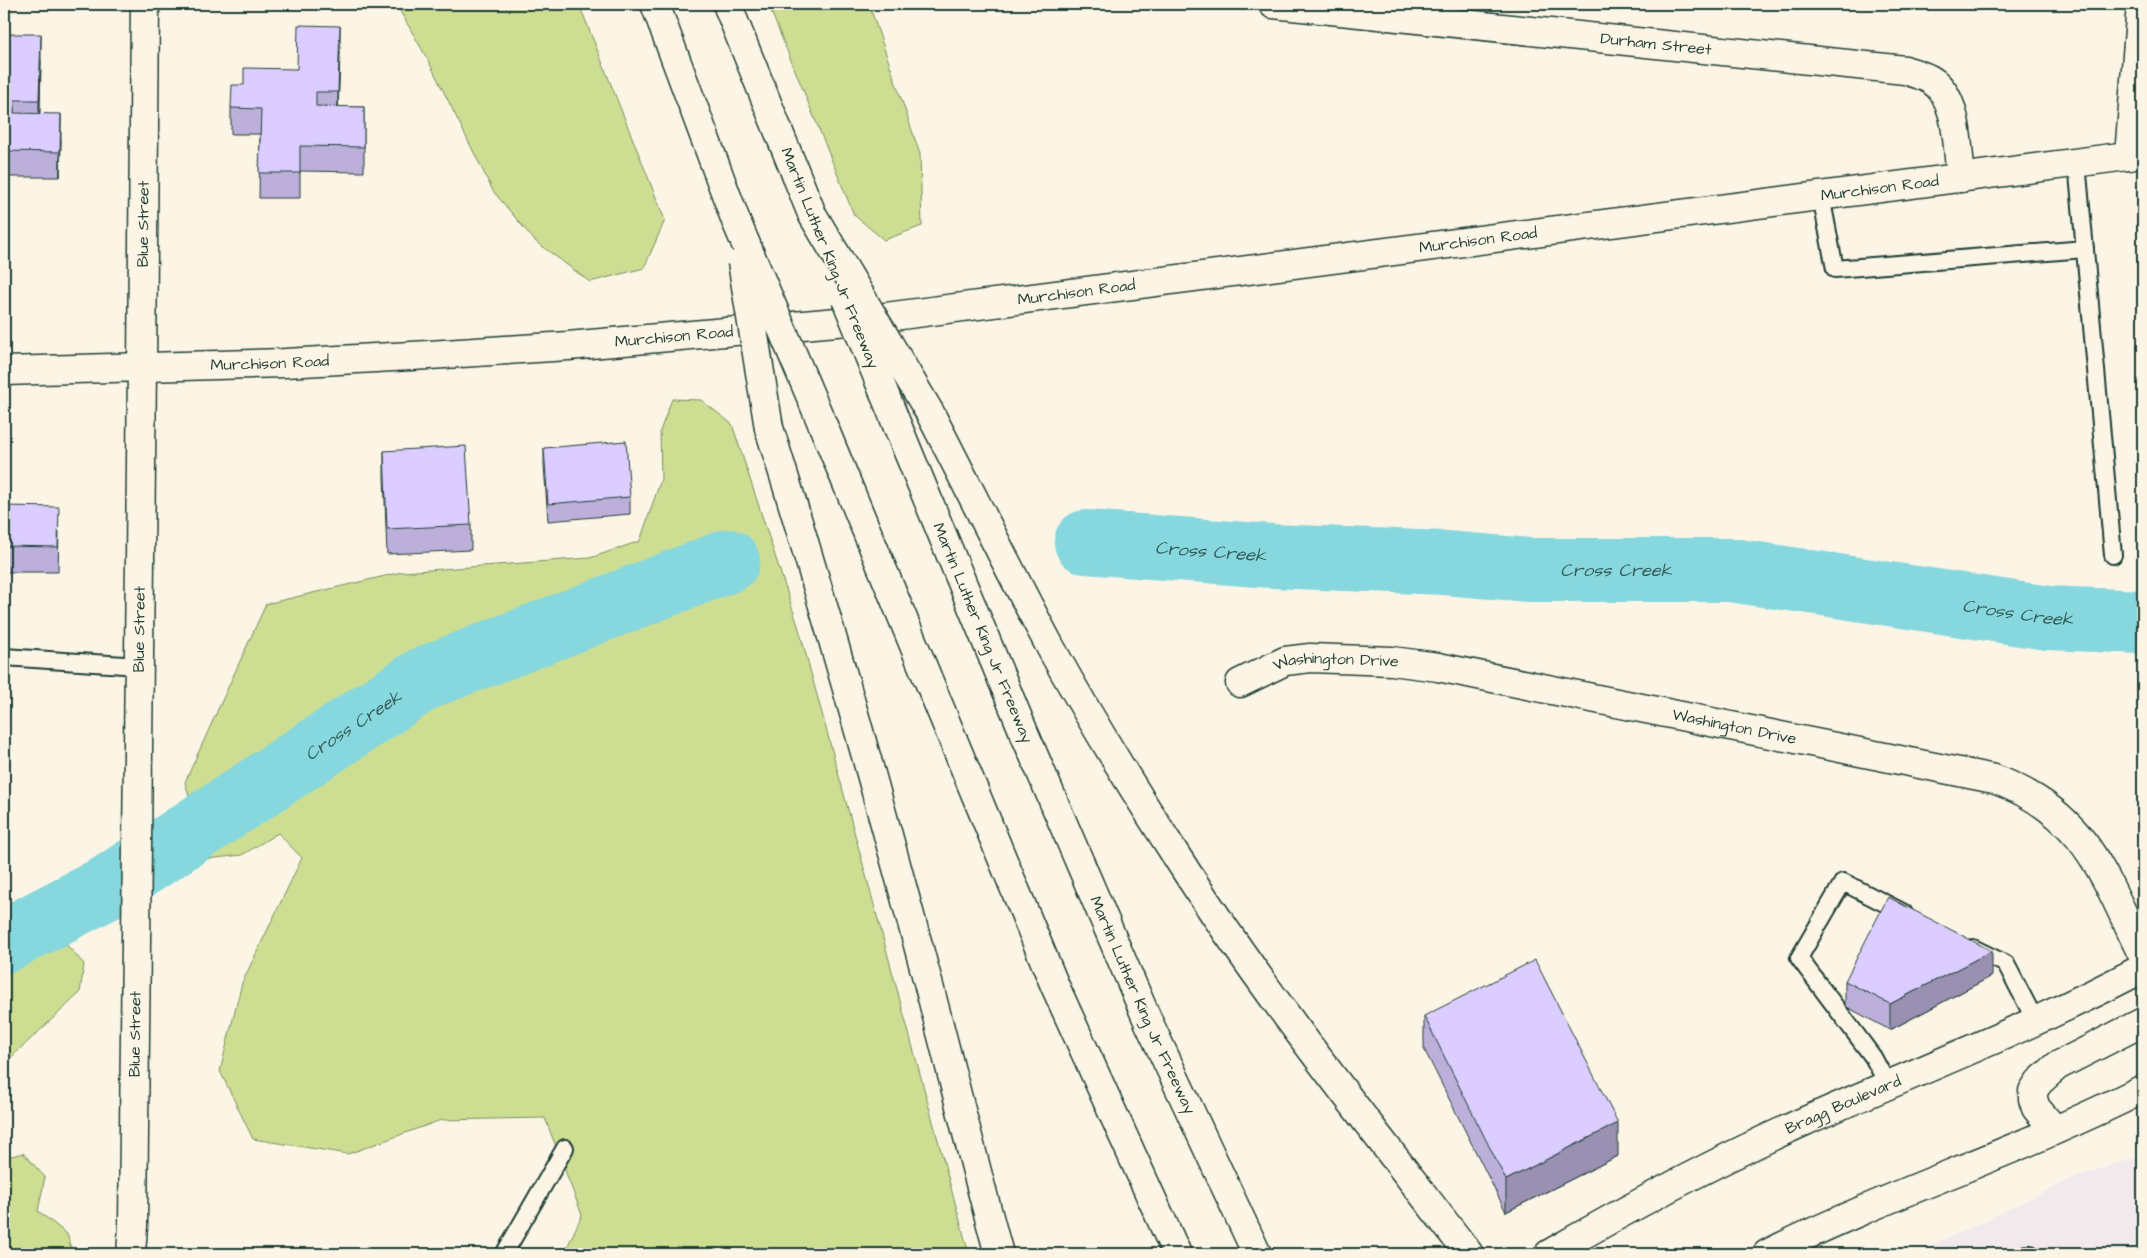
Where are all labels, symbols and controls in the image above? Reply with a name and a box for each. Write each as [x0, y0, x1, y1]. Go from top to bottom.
street label: Durham Street [1599, 27, 1713, 61]
street label: Martin Luther King Jr Freeway [775, 144, 885, 372]
street label: Murchison Road [1819, 170, 1940, 207]
street label: Blue Street [132, 180, 155, 267]
street label: Murchison Road [1418, 222, 1538, 259]
street label: Murchison Road [1016, 274, 1137, 311]
street label: Murchison Road [614, 320, 734, 353]
street label: Murchison Road [210, 350, 330, 376]
street label: Martin Luther King Jr Freeway [928, 519, 1038, 747]
water label: Cross Creek [1154, 535, 1268, 568]
water label: Cross Creek [1560, 558, 1673, 583]
street label: Blue Street [128, 585, 151, 672]
water label: Cross Creek [1961, 593, 2075, 632]
street label: Washington Drive [1269, 647, 1401, 676]
water label: Cross Creek [300, 684, 407, 766]
street label: Washington Drive [1670, 703, 1799, 750]
street label: Martin Luther King Jr Freeway [1085, 893, 1201, 1118]
street label: Blue Street [124, 990, 146, 1077]
street label: Bragg Boulevard [1782, 1070, 1904, 1140]

